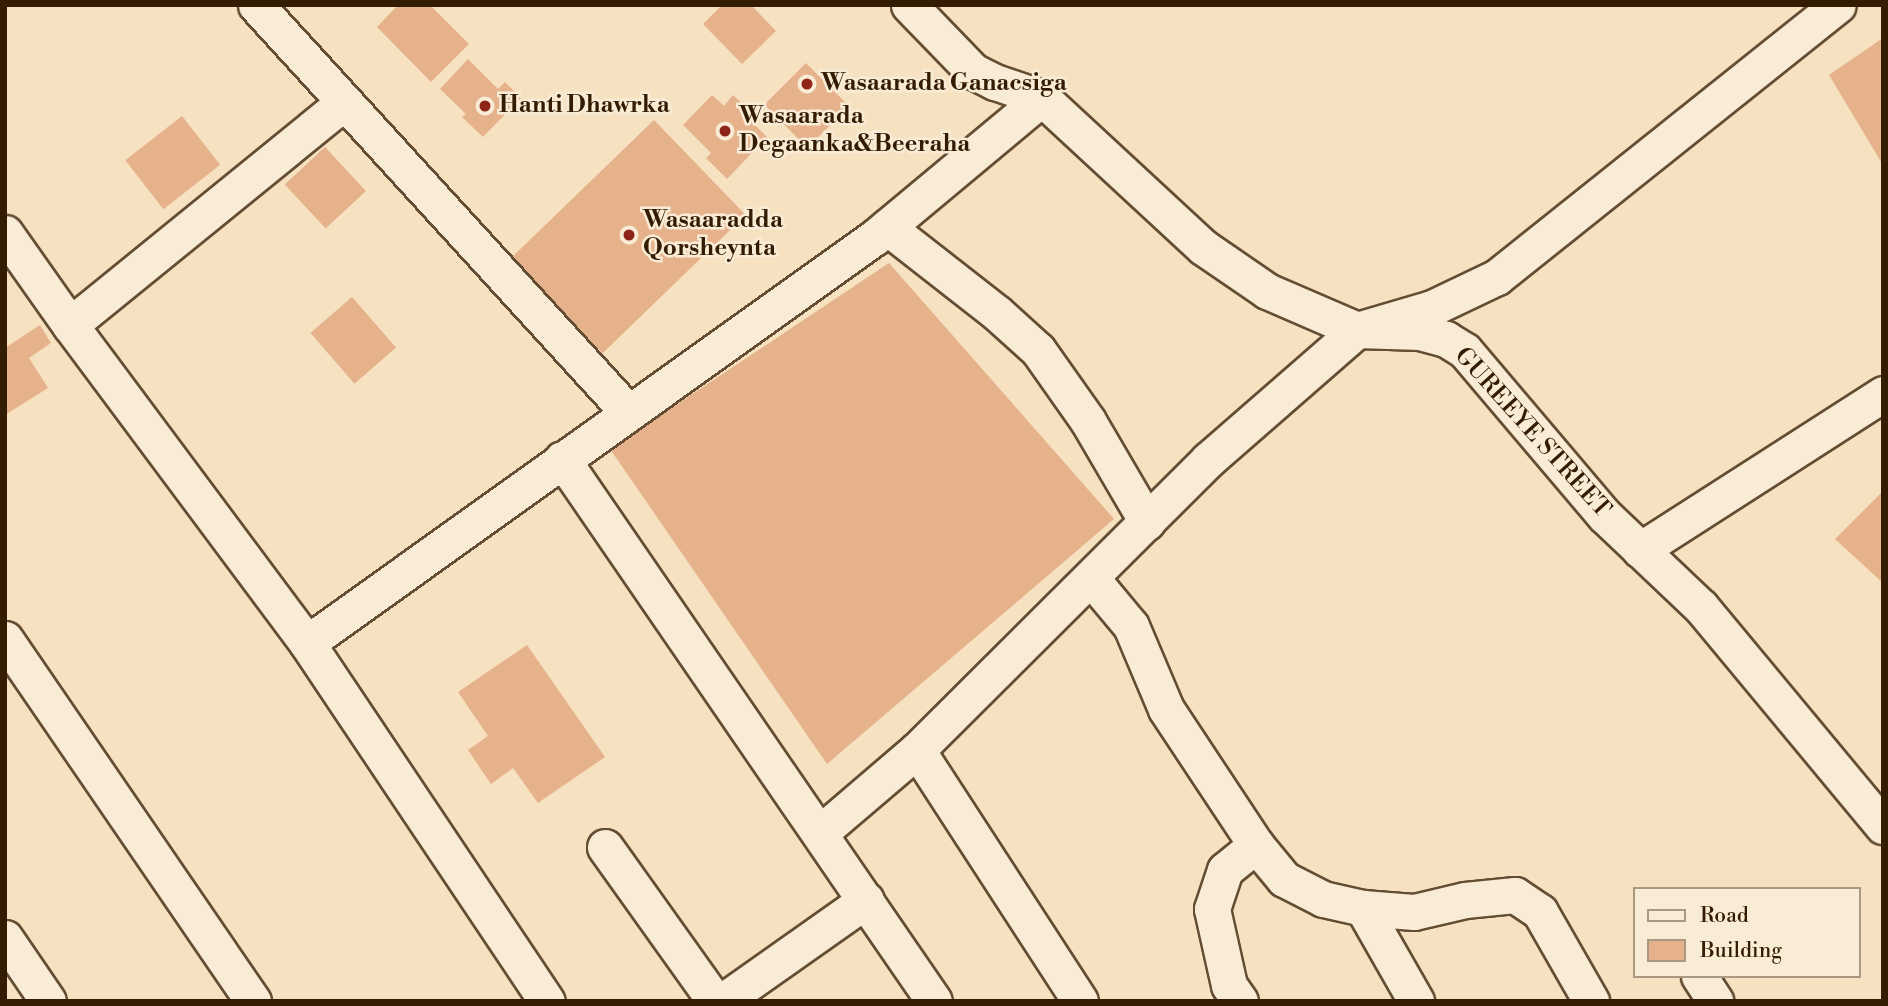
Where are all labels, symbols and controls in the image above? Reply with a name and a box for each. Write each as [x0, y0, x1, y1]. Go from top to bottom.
place label: Wasaarada Ganacsiga [821, 70, 1067, 98]
marker: Wasaarada Ganacsiga [799, 76, 815, 92]
place label: Hanti Dhawrka [499, 92, 670, 120]
marker: Hanti Dhawrka [477, 98, 493, 114]
place label: Wasaarada Degaanka&Beeraha [739, 103, 970, 159]
marker: Wasaarada Degaanka&Beeraha [717, 123, 733, 139]
place label: Wasaaradda Qorsheynta [643, 207, 783, 263]
marker: Wasaaradda Qorsheynta [621, 227, 637, 243]
street label: GUREEYE STREET [1448, 342, 1616, 524]
legend [1632, 887, 1860, 978]
text: Road [1700, 903, 1749, 929]
text: Building [1700, 938, 1782, 964]

